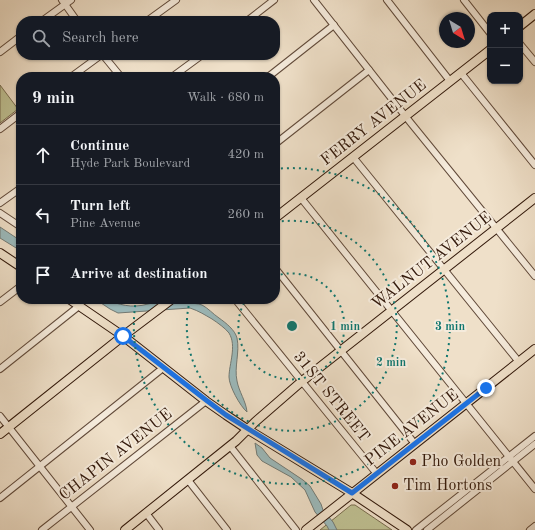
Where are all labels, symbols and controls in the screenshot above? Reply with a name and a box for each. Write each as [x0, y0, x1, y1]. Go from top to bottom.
north arrow [439, 12, 475, 48]
map controls [487, 12, 523, 84]
button: + [487, 12, 523, 48]
search box [16, 16, 280, 60]
icon: search [30, 27, 52, 49]
text: Search here [62, 31, 139, 46]
button: − [487, 48, 523, 84]
street label: FERRY AVENUE [318, 77, 430, 169]
text: 9 min [32, 90, 75, 107]
text: Walk · 680 m [187, 91, 264, 104]
text: Continue [70, 139, 129, 154]
icon: ahead [32, 144, 54, 166]
text: 420 m [227, 148, 264, 161]
text: Hyde Park Boulevard [70, 157, 190, 170]
text: Turn left [70, 199, 130, 214]
icon: left [32, 204, 54, 226]
text: 260 m [227, 208, 264, 221]
street label: WALNUT AVENUE [369, 209, 495, 313]
text: Pine Avenue [70, 217, 140, 230]
icon: arrive [32, 264, 54, 286]
text: Arrive at destination [70, 267, 208, 282]
centre of rings [285, 319, 299, 333]
text: 1 min [330, 321, 360, 333]
text: 3 min [435, 321, 465, 333]
route start [114, 327, 132, 345]
street label: 31ST STREET [290, 349, 372, 445]
text: 2 min [376, 357, 406, 369]
route end [477, 379, 495, 397]
street label: PINE AVENUE [362, 387, 462, 469]
street label: CHAPIN AVENUE [57, 406, 175, 504]
place label: Pho Golden [421, 454, 501, 470]
marker: Pho Golden [408, 457, 418, 467]
place label: Tim Hortons [403, 478, 492, 494]
marker: Tim Hortons [390, 481, 400, 491]

